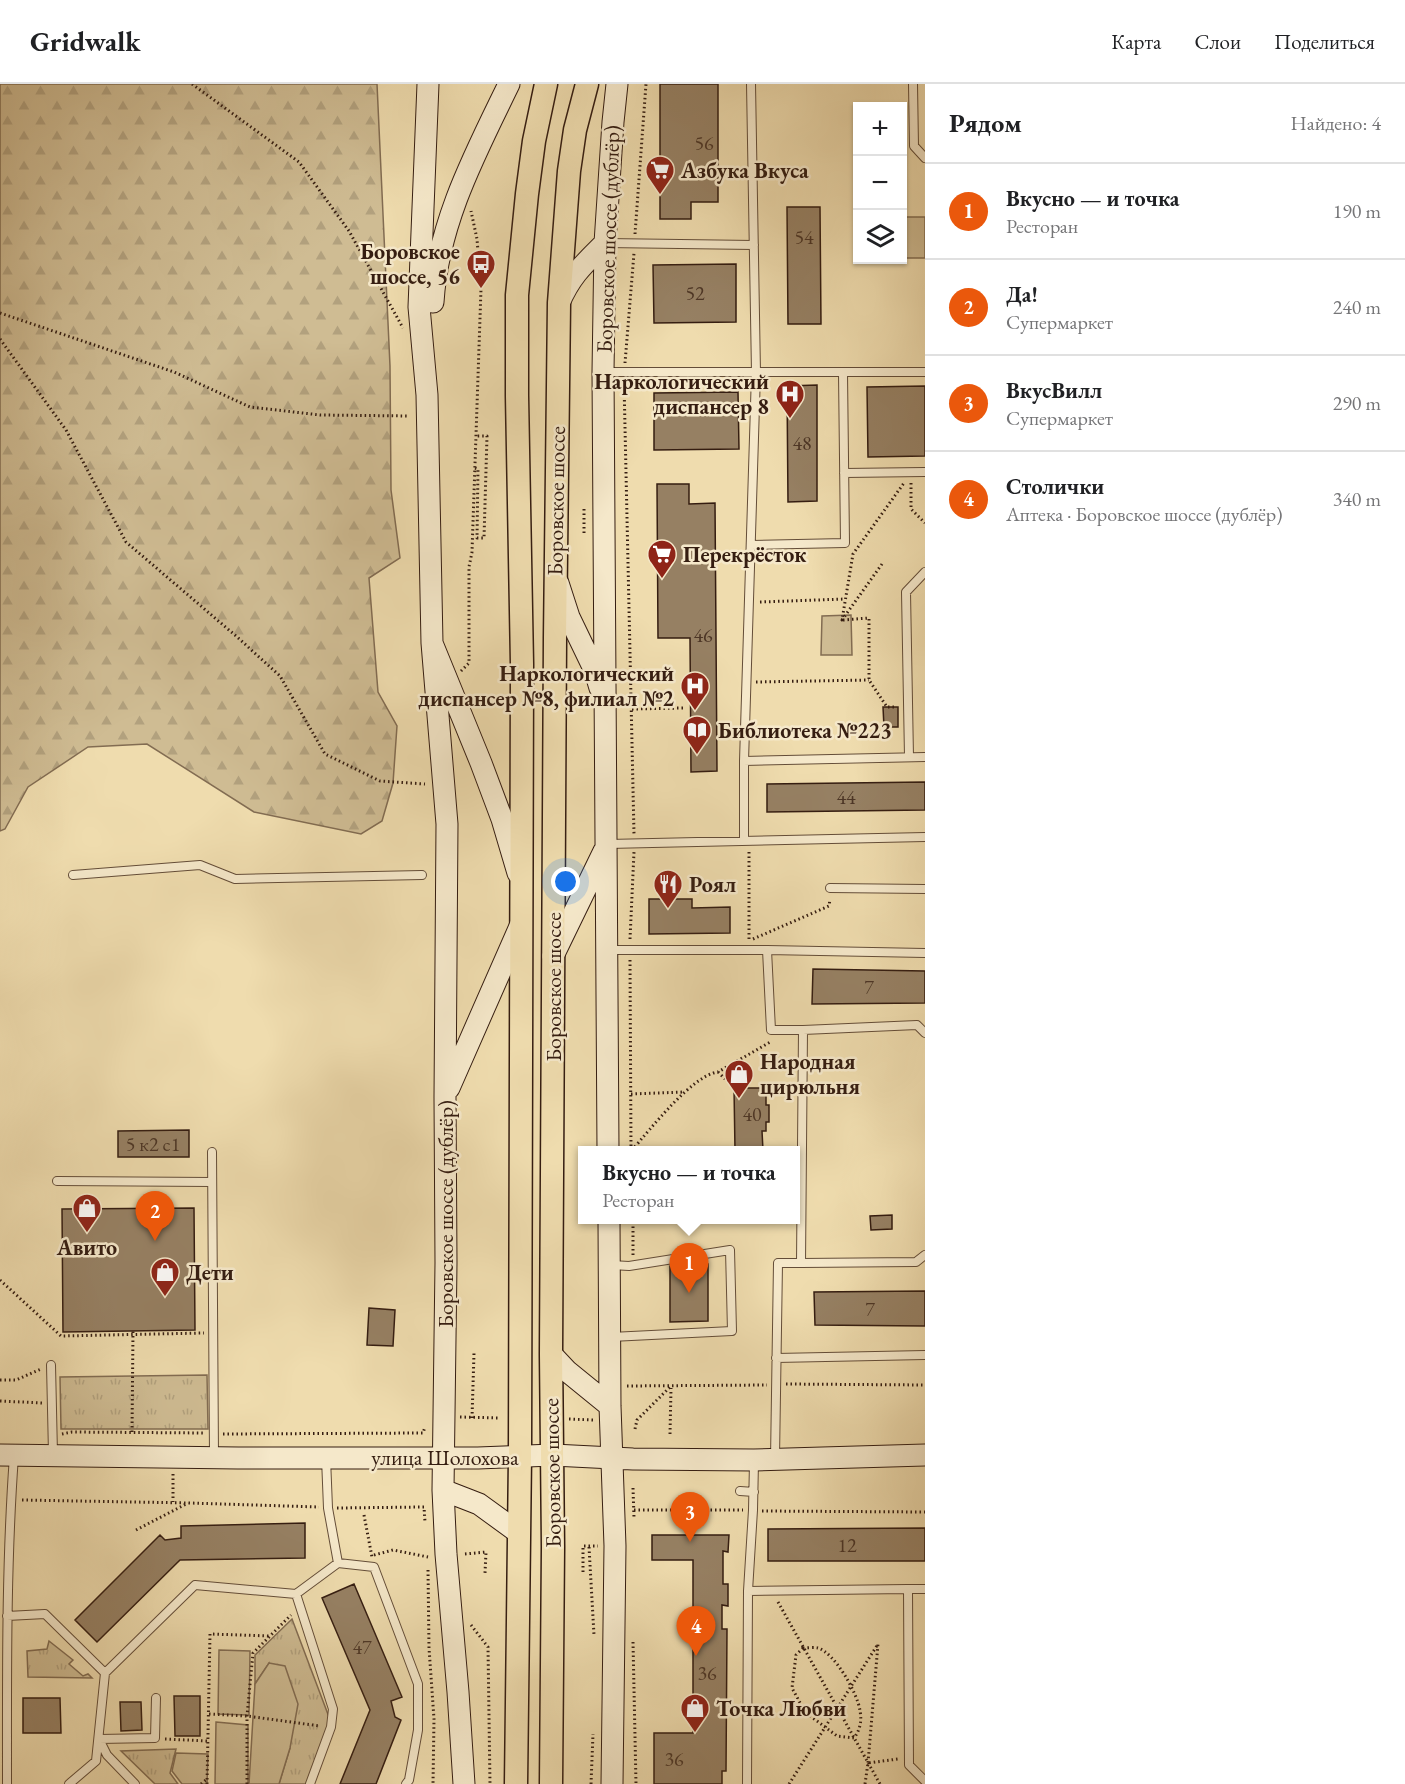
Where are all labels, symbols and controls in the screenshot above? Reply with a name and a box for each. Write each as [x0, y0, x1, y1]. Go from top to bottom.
text: Gridwalk [30, 23, 141, 59]
text: Карта [1111, 28, 1161, 55]
text: Слои [1194, 28, 1241, 55]
text: Поделиться [1274, 28, 1375, 55]
map controls [853, 102, 907, 264]
button: + [853, 102, 907, 156]
text: Рядом [949, 106, 1022, 140]
text: Найдено: 4 [1290, 110, 1381, 136]
street label: Боровское шоссе (дублёр) [590, 124, 626, 353]
house number: 56 [694, 130, 714, 156]
supermarket icon: Азбука Вкуса [644, 154, 676, 196]
place label: Азбука Вкуса [680, 156, 809, 185]
button: − [853, 156, 907, 210]
text: Вкусно — и точка [1006, 184, 1179, 213]
text: 1 [963, 198, 974, 224]
text: 190 m [1333, 198, 1381, 224]
button: layers [853, 210, 907, 264]
text: Ресторан [1006, 213, 1078, 239]
house number: 54 [794, 224, 814, 250]
place label: Боровское шоссе, 56 [360, 237, 460, 291]
bus stop icon: Боровское шоссе, 56 [465, 248, 497, 290]
house number: 52 [685, 280, 705, 306]
text: Да! [1006, 280, 1038, 309]
text: 2 [963, 294, 974, 320]
text: 240 m [1333, 294, 1381, 320]
text: Супермаркет [1006, 309, 1113, 335]
place label: Наркологический диспансер 8 [594, 367, 769, 421]
text: ВкусВилл [1006, 376, 1102, 405]
hospital icon: Наркологический диспансер 8 [774, 378, 806, 420]
text: 3 [963, 390, 974, 416]
text: 290 m [1333, 390, 1381, 416]
text: Супермаркет [1006, 405, 1113, 431]
street label: Боровское шоссе [540, 425, 572, 576]
house number: 48 [792, 430, 812, 456]
text: Столички [1006, 472, 1104, 501]
text: 4 [963, 486, 974, 512]
text: 340 m [1333, 486, 1381, 512]
text: Аптека · Боровское шоссе (дублёр) [1006, 501, 1282, 527]
supermarket icon: Перекрёсток [646, 538, 678, 580]
place label: Перекрёсток [683, 540, 807, 569]
house number: 46 [693, 622, 713, 648]
place label: Наркологический диспансер №8, филиал №2 [418, 659, 674, 713]
hospital icon: Наркологический диспансер №8, филиал №2 [679, 670, 711, 712]
library icon: Библиотека №223 [681, 714, 713, 756]
place label: Библиотека №223 [718, 716, 892, 745]
house number: 44 [836, 784, 856, 810]
your location [551, 867, 580, 896]
restaurant icon: Роял [652, 868, 684, 910]
place label: Роял [689, 870, 736, 899]
street label: Боровское шоссе [539, 912, 568, 1062]
house number: 7 [864, 974, 874, 1000]
place label: Народная цирюльня [760, 1047, 860, 1101]
shop icon: Народная цирюльня [723, 1058, 755, 1100]
street label: Боровское шоссе (дублёр) [431, 1100, 460, 1328]
house number: 40 [742, 1101, 762, 1127]
house number: 5 к2 с1 [126, 1131, 180, 1157]
popup [578, 1146, 800, 1224]
text: Вкусно — и точка [602, 1158, 776, 1187]
text: Ресторан [602, 1187, 675, 1213]
shop icon: Авито [71, 1192, 103, 1234]
pin: 2 [136, 1192, 174, 1241]
place label: Авито [56, 1233, 117, 1262]
pin: 1 [670, 1244, 708, 1293]
shop icon: Дети [149, 1256, 181, 1298]
place label: Дети [186, 1258, 234, 1287]
house number: 7 [865, 1296, 875, 1322]
street label: Боровское шоссе [536, 1397, 568, 1548]
street label: улица Шолохова [371, 1443, 519, 1472]
pin: 3 [670, 1492, 710, 1542]
house number: 12 [837, 1532, 857, 1558]
pin: 4 [676, 1606, 716, 1656]
house number: 47 [352, 1634, 372, 1660]
house number: 36 [697, 1660, 717, 1686]
shop icon: Точка Любви [679, 1692, 711, 1734]
place label: Точка Любви [716, 1694, 846, 1723]
house number: 36 [664, 1746, 684, 1772]

